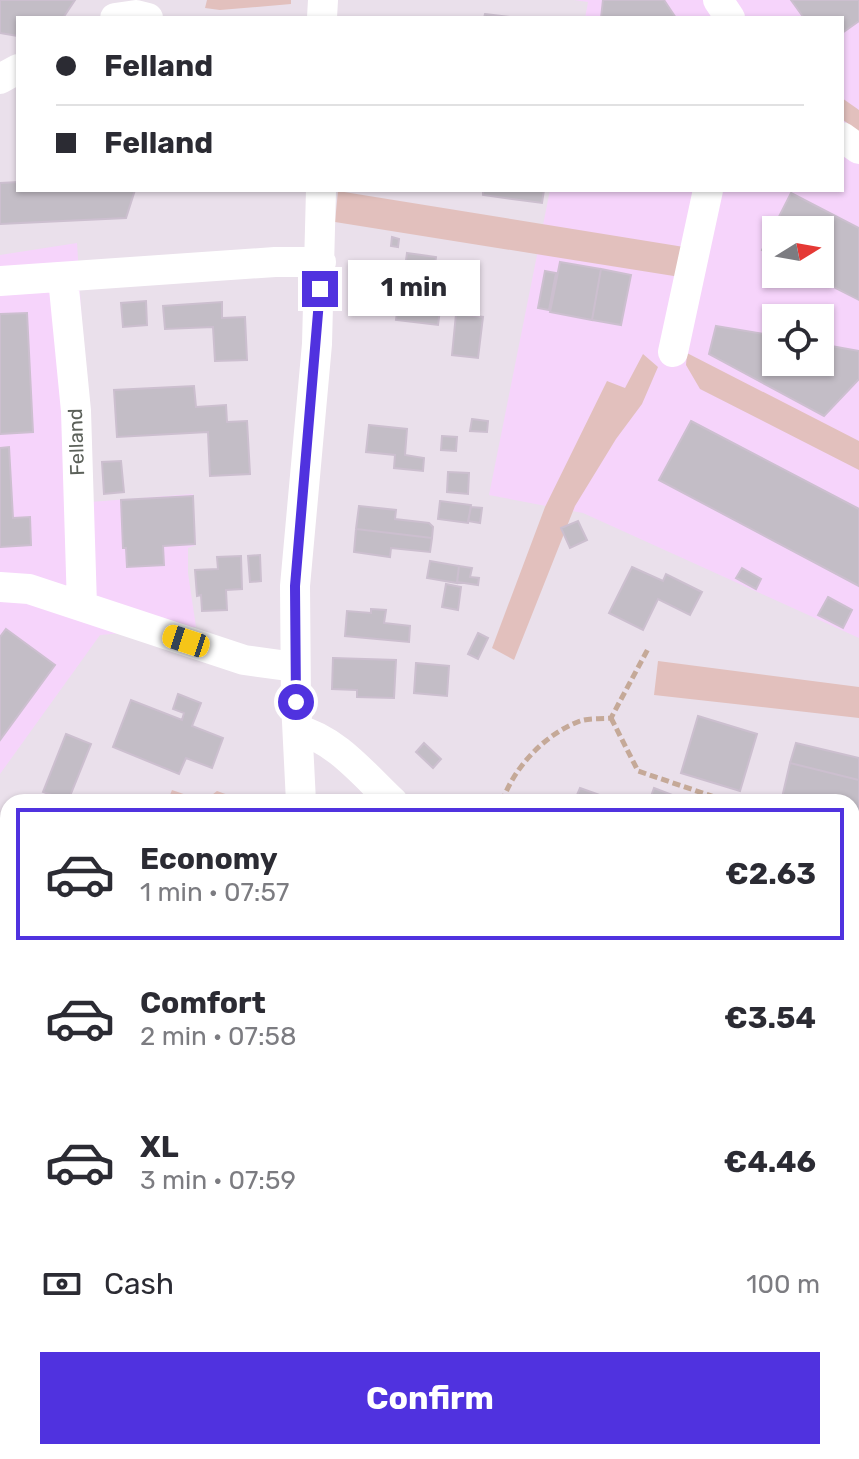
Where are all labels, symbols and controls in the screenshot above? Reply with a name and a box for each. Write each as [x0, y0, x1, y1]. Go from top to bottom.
text: Felland [104, 48, 213, 84]
text: Felland [104, 125, 213, 161]
north arrow [762, 216, 834, 288]
map controls [762, 216, 834, 376]
callout: 1 min [348, 261, 480, 317]
route end [302, 271, 338, 307]
text: 1 min [381, 272, 447, 303]
button: locate [762, 304, 834, 376]
street label: Felland [63, 408, 89, 476]
car [159, 622, 213, 660]
route start [278, 684, 314, 720]
icon: car [44, 838, 116, 910]
text: Economy [140, 841, 278, 877]
text: €2.63 [725, 856, 816, 892]
text: 1 min · 07:57 [140, 877, 289, 908]
icon: car [44, 982, 116, 1054]
text: Comfort [140, 985, 266, 1021]
text: €3.54 [724, 1000, 816, 1036]
text: 2 min · 07:58 [140, 1021, 297, 1052]
icon: car [44, 1126, 116, 1198]
text: XL [140, 1129, 179, 1165]
text: €4.46 [724, 1144, 816, 1180]
text: 3 min · 07:59 [140, 1165, 296, 1196]
icon: cash [40, 1262, 84, 1306]
text: Cash [104, 1266, 174, 1302]
text: 100 m [746, 1269, 820, 1300]
button: Confirm [40, 1352, 820, 1444]

